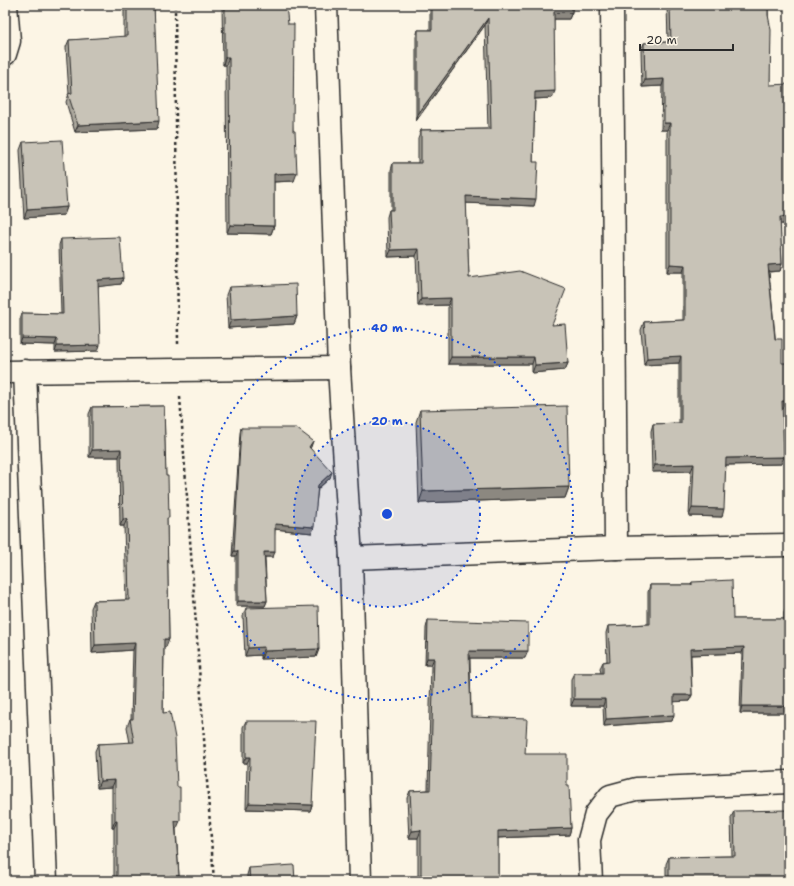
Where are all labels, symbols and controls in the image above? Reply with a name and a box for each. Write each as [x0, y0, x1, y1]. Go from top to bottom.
scale bar [640, 26, 733, 52]
text: 20 m [646, 32, 677, 48]
text: 40 m [371, 320, 403, 336]
text: 20 m [371, 413, 403, 429]
centre of rings [380, 507, 394, 521]

